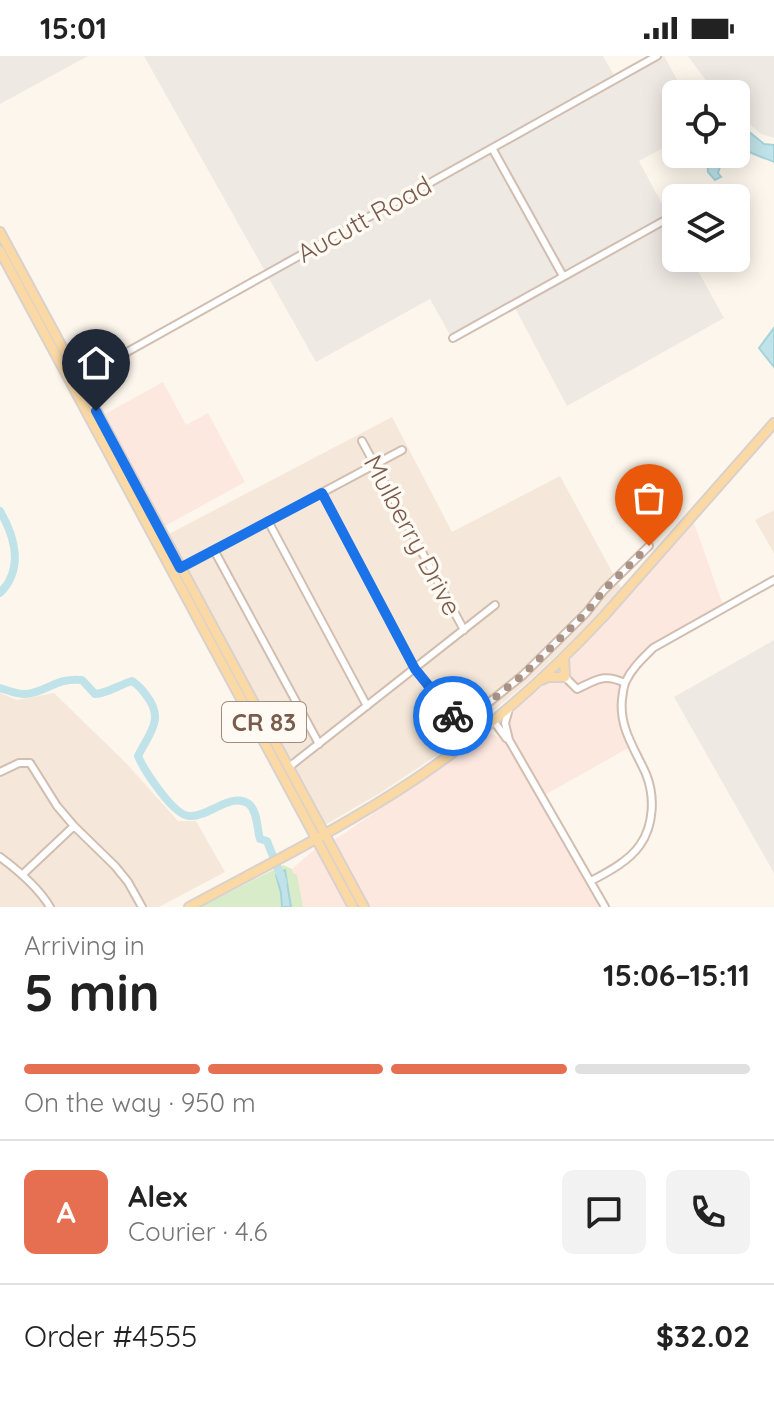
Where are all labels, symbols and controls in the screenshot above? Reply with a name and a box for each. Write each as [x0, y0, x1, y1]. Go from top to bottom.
text: 15:01 [40, 9, 107, 47]
map controls [662, 80, 750, 272]
button: locate [662, 80, 750, 168]
street label: Aucutt Road [291, 168, 437, 270]
button: layers [662, 184, 750, 272]
pin [62, 329, 130, 411]
icon: home [74, 341, 118, 385]
street label: Mulberry Drive [357, 449, 469, 621]
pin [615, 464, 683, 546]
icon: bag [627, 476, 671, 520]
courier [413, 676, 493, 756]
icon: bike [431, 694, 475, 738]
road number: CR 83 [222, 702, 306, 742]
text: Arriving in [24, 929, 145, 962]
text: 15:06–15:11 [603, 956, 750, 994]
text: 5 min [24, 959, 160, 1024]
text: On the way · 950 m [24, 1086, 256, 1119]
button: chat [562, 1170, 646, 1254]
button: phone [666, 1170, 750, 1254]
text: Alex [128, 1177, 187, 1215]
text: A [56, 1193, 76, 1231]
text: Courier · 4.6 [128, 1215, 267, 1248]
text: Order #4555 [24, 1317, 197, 1355]
text: $32.02 [656, 1317, 750, 1355]

